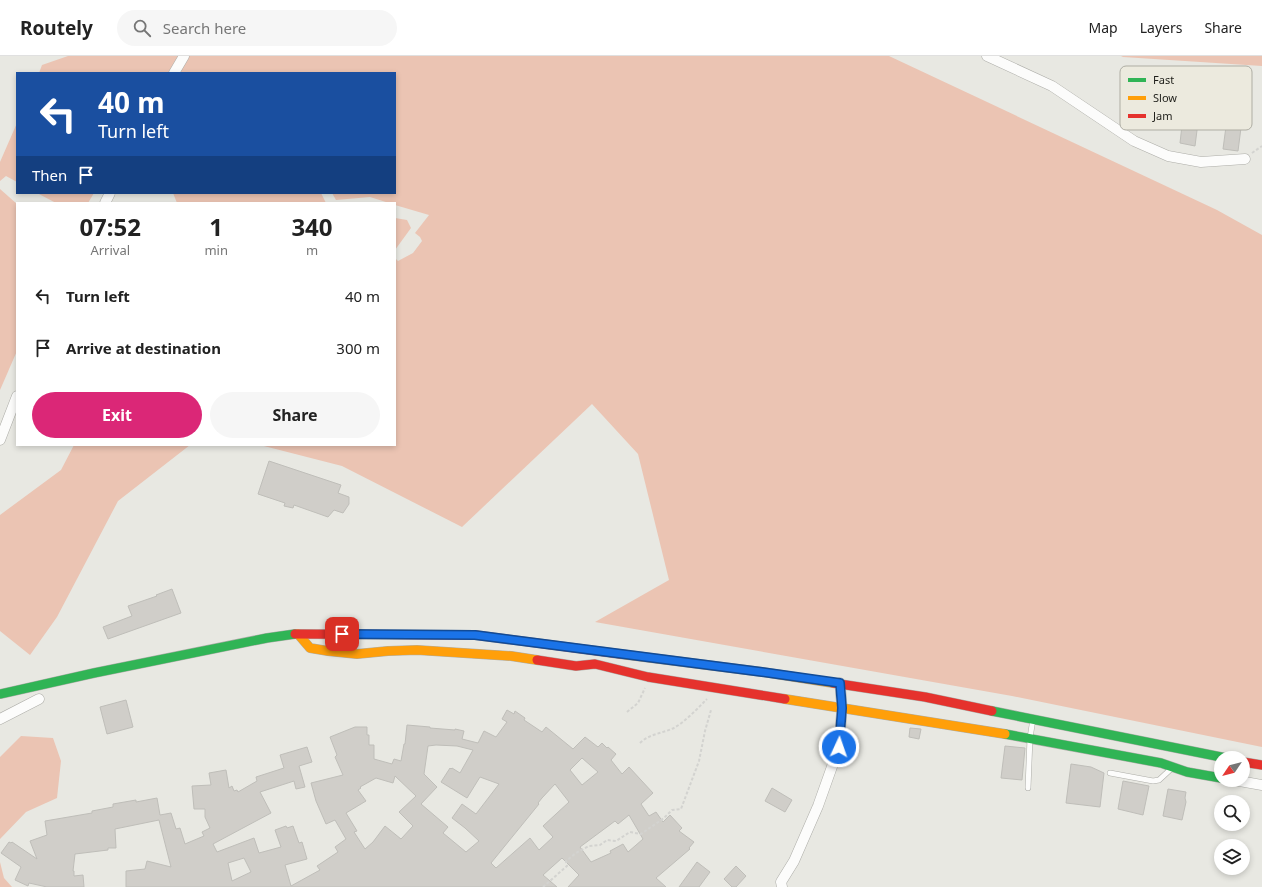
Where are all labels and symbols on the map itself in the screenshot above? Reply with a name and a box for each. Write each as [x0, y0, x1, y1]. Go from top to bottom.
legend [1120, 66, 1252, 130]
text: Fast [1153, 72, 1174, 87]
text: Slow [1153, 90, 1177, 105]
text: Jam [1152, 108, 1172, 123]
pin [325, 617, 359, 651]
position arrow [818, 726, 860, 768]
north arrow [1214, 751, 1250, 787]

